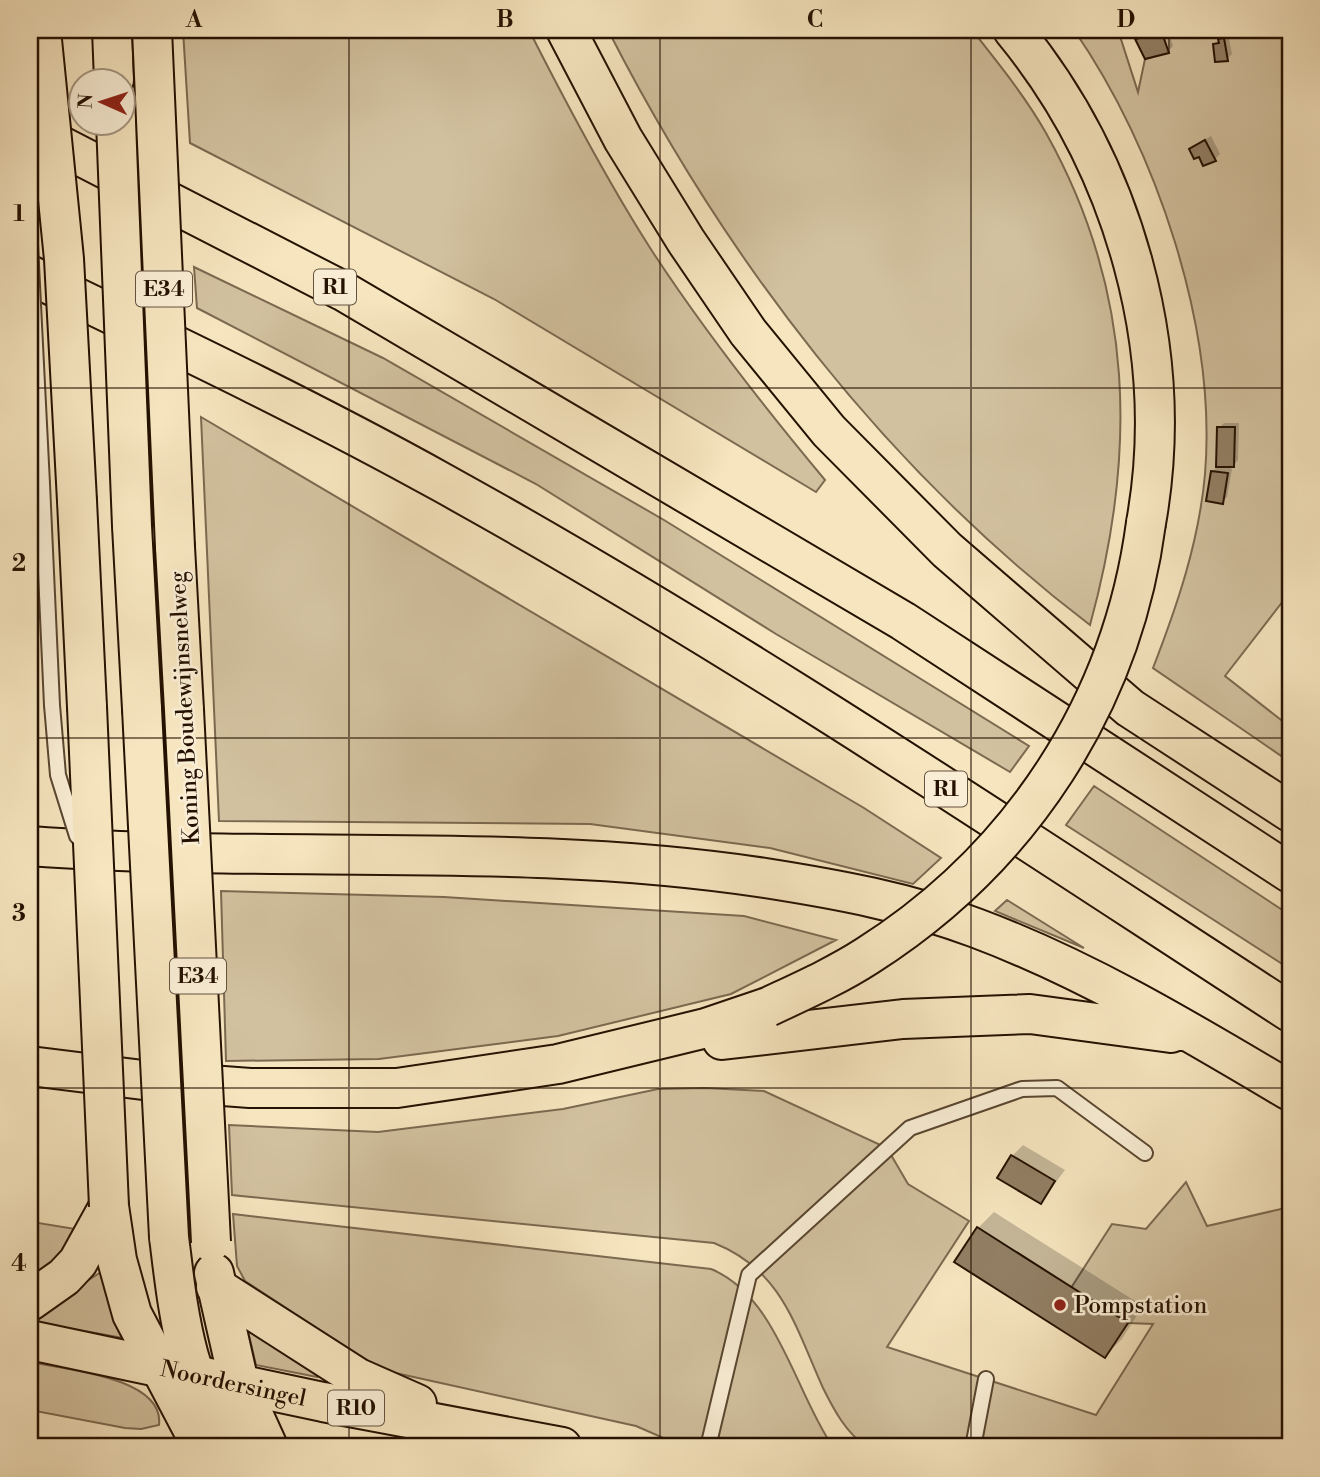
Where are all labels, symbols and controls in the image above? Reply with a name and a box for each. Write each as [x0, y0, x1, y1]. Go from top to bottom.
text: A [185, 6, 203, 34]
text: B [496, 6, 514, 34]
text: C [807, 6, 823, 34]
text: D [1117, 6, 1135, 34]
north arrow [66, 66, 136, 136]
text: N [74, 93, 98, 109]
text: 1 [13, 200, 25, 228]
road number: R1 [314, 270, 356, 304]
road number: E34 [136, 272, 192, 306]
text: 2 [12, 550, 26, 578]
street label: Koning Boudewijnsnelweg [164, 570, 206, 845]
road number: R1 [925, 772, 967, 806]
text: 3 [12, 900, 26, 928]
road number: E34 [170, 958, 226, 993]
text: 4 [11, 1250, 27, 1278]
place label: Pompstation [1074, 1292, 1208, 1320]
marker: Pompstation [1052, 1297, 1068, 1313]
street label: Noordersingel [158, 1355, 309, 1413]
road number: R10 [328, 1390, 384, 1426]

